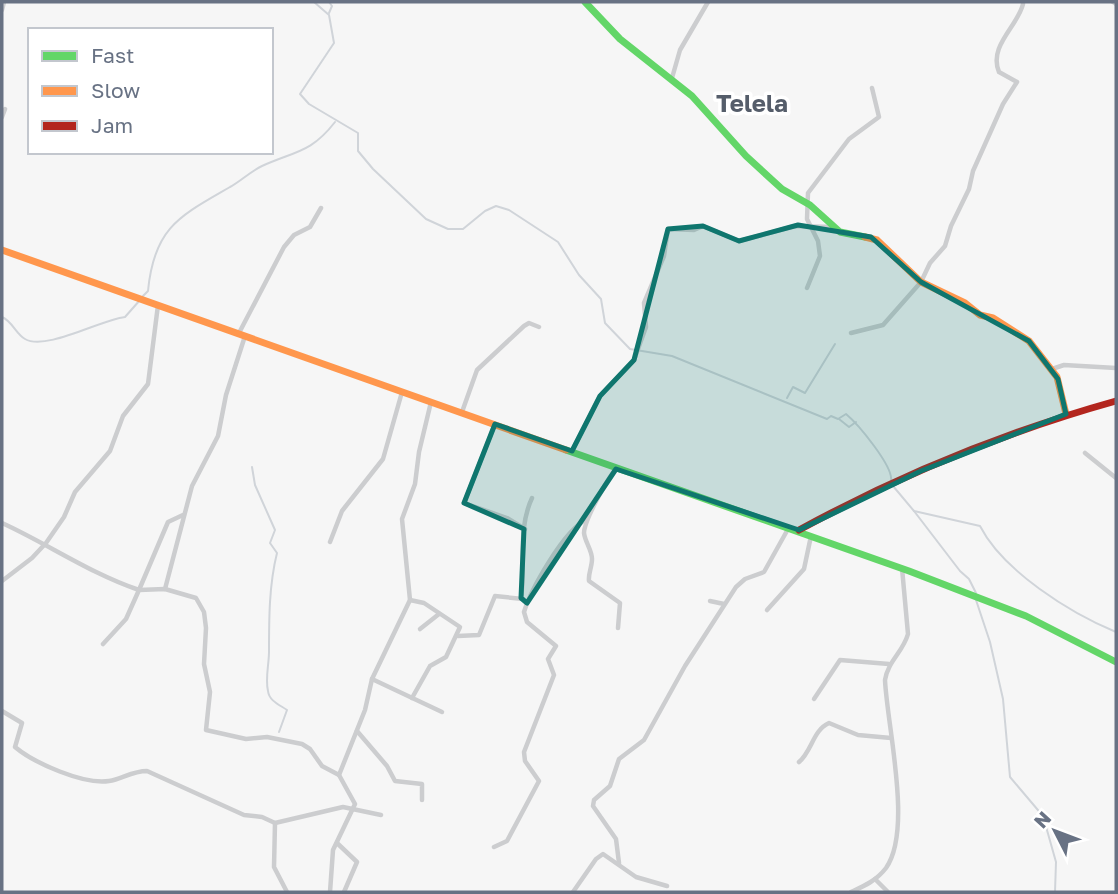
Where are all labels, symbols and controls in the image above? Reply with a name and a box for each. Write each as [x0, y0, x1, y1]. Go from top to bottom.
legend [28, 28, 273, 154]
text: Fast [91, 42, 134, 68]
text: Slow [91, 77, 140, 103]
district label: Telela [716, 88, 788, 117]
text: Jam [91, 112, 133, 138]
north arrow [1020, 796, 1090, 866]
text: N [1029, 806, 1055, 832]

